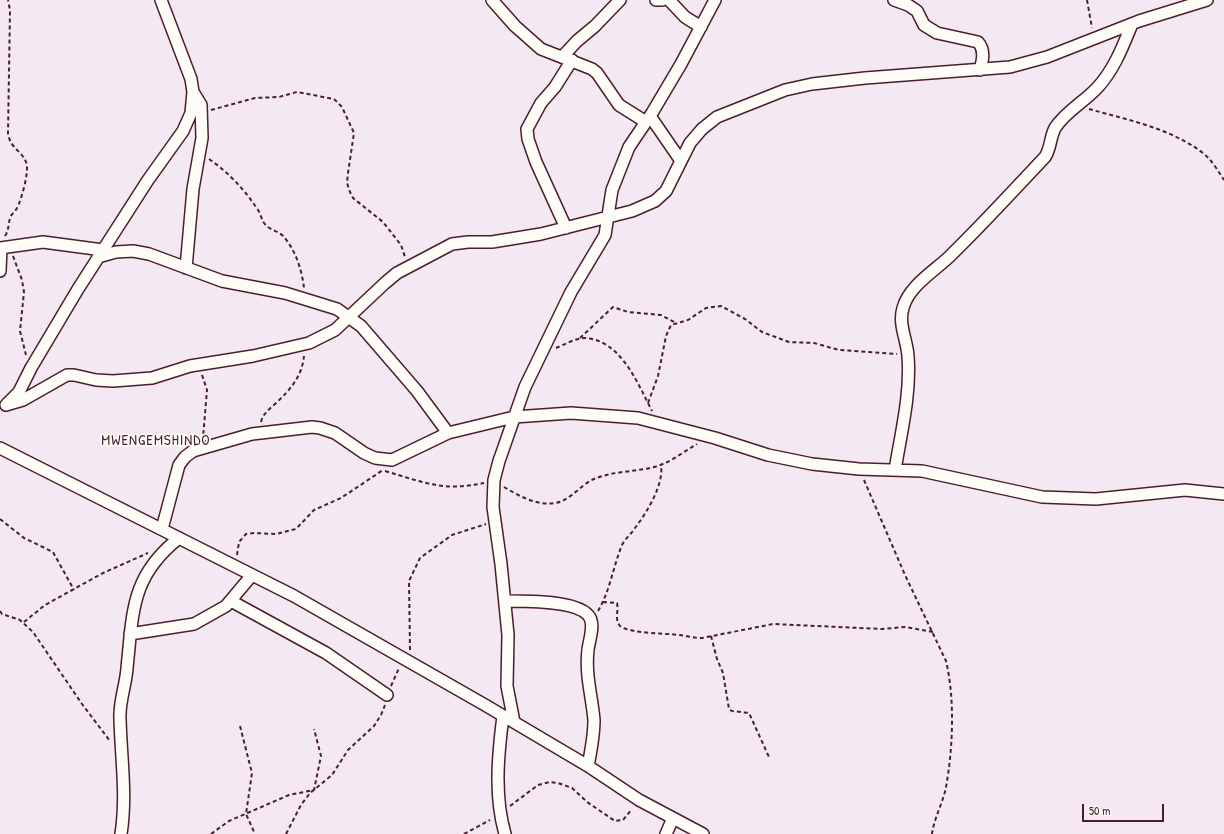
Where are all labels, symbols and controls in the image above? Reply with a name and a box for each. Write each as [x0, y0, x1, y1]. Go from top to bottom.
district label: MWENGEMSHINDO [101, 432, 211, 450]
scale bar [1084, 796, 1166, 822]
text: 50 m [1089, 802, 1110, 819]

